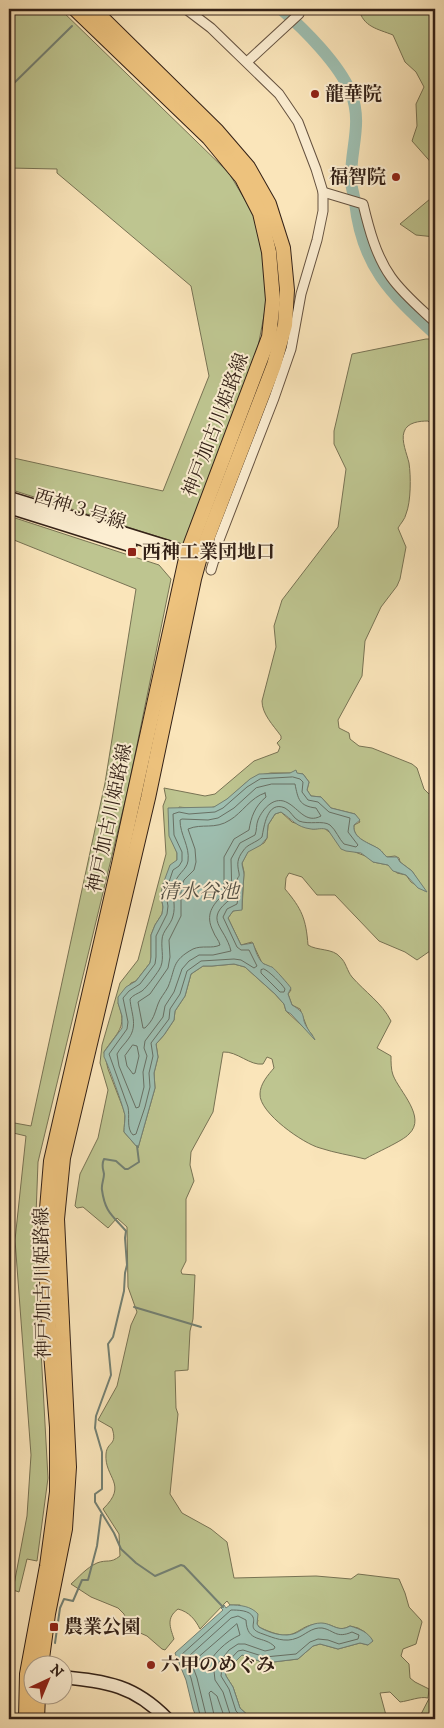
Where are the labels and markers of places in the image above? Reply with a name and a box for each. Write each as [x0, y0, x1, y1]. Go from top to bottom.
place label: 龍華院 [325, 83, 382, 106]
marker: 龍華院 [309, 88, 321, 100]
place label: 福智院 [329, 166, 386, 189]
marker: 福智院 [390, 171, 402, 183]
place label: 西神工業団地口 [142, 541, 275, 564]
marker: 西神工業団地口 [126, 546, 138, 558]
place label: 農業公園 [64, 1616, 140, 1639]
marker: 農業公園 [48, 1621, 60, 1633]
place label: 六甲のめぐみ [161, 1654, 275, 1677]
marker: 六甲のめぐみ [145, 1659, 157, 1671]

